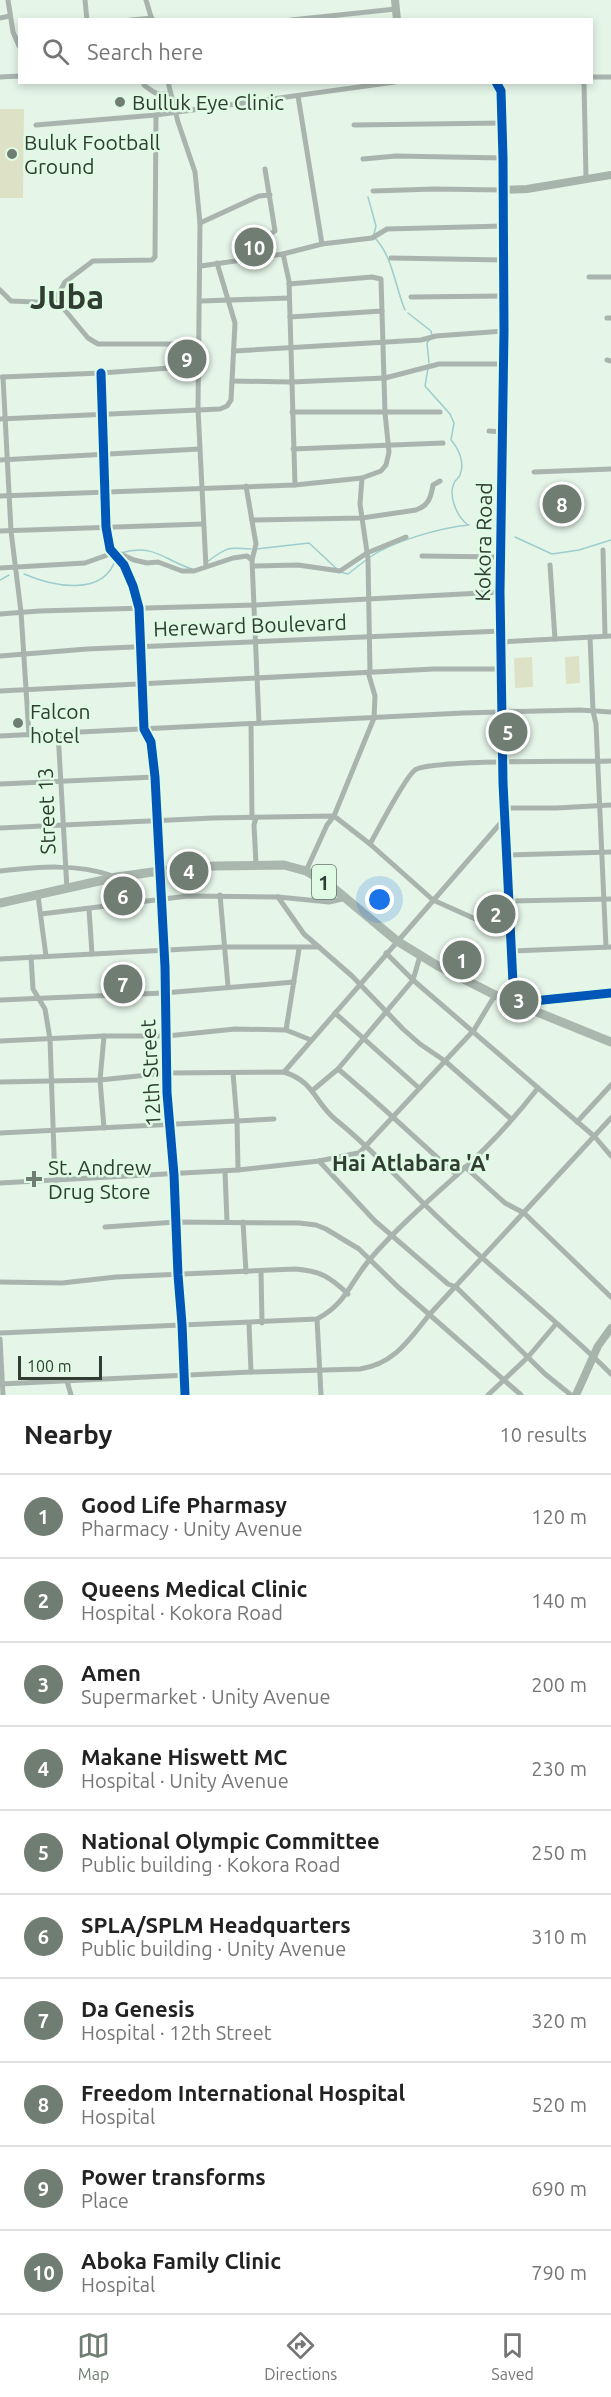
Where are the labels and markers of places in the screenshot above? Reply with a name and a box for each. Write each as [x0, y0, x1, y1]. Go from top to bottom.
place label: Bulluk Eye Clinic [132, 90, 284, 114]
marker: Bulluk Eye Clinic [113, 95, 127, 109]
place label: Buluk Football Ground [24, 130, 160, 178]
marker: Buluk Football Ground [5, 147, 19, 161]
pin: 10 [234, 224, 274, 270]
pin: 9 [168, 336, 207, 382]
pin: 8 [542, 482, 582, 526]
place label: Falcon hotel [30, 699, 91, 747]
pin: 5 [488, 710, 528, 754]
marker: Falcon hotel [11, 716, 25, 730]
pin: 4 [170, 848, 208, 894]
pin: 6 [104, 874, 142, 918]
pin: 2 [476, 892, 516, 936]
pin: 1 [442, 938, 482, 982]
pin: 7 [104, 962, 142, 1006]
pin: 3 [500, 978, 538, 1022]
place label: St. Andrew Drug Store [48, 1155, 151, 1203]
marker: St. Andrew Drug Store [25, 1170, 43, 1188]

